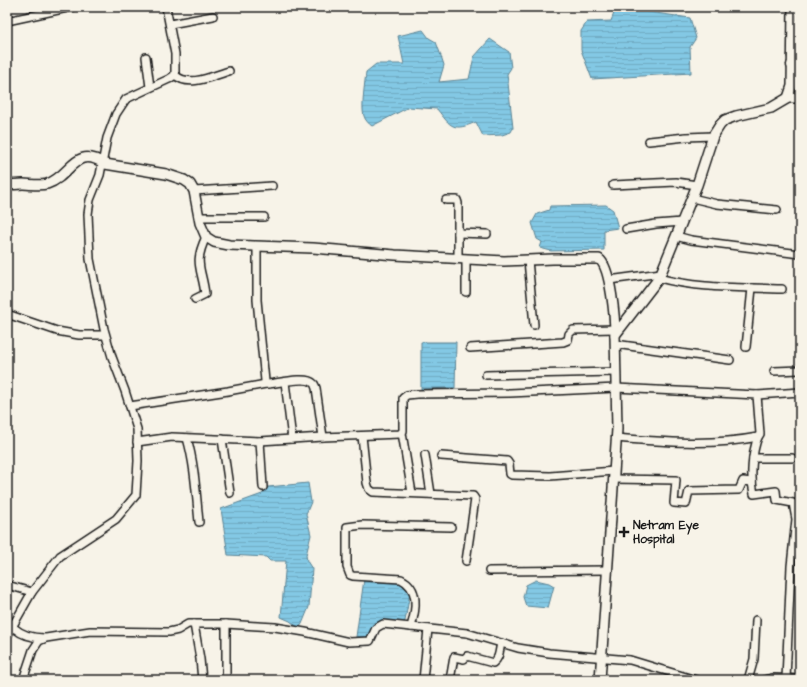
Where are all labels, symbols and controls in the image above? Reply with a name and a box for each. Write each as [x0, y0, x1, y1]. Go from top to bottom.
place label: Netram Eye Hospital [633, 517, 699, 549]
marker: Netram Eye Hospital [618, 526, 630, 538]

